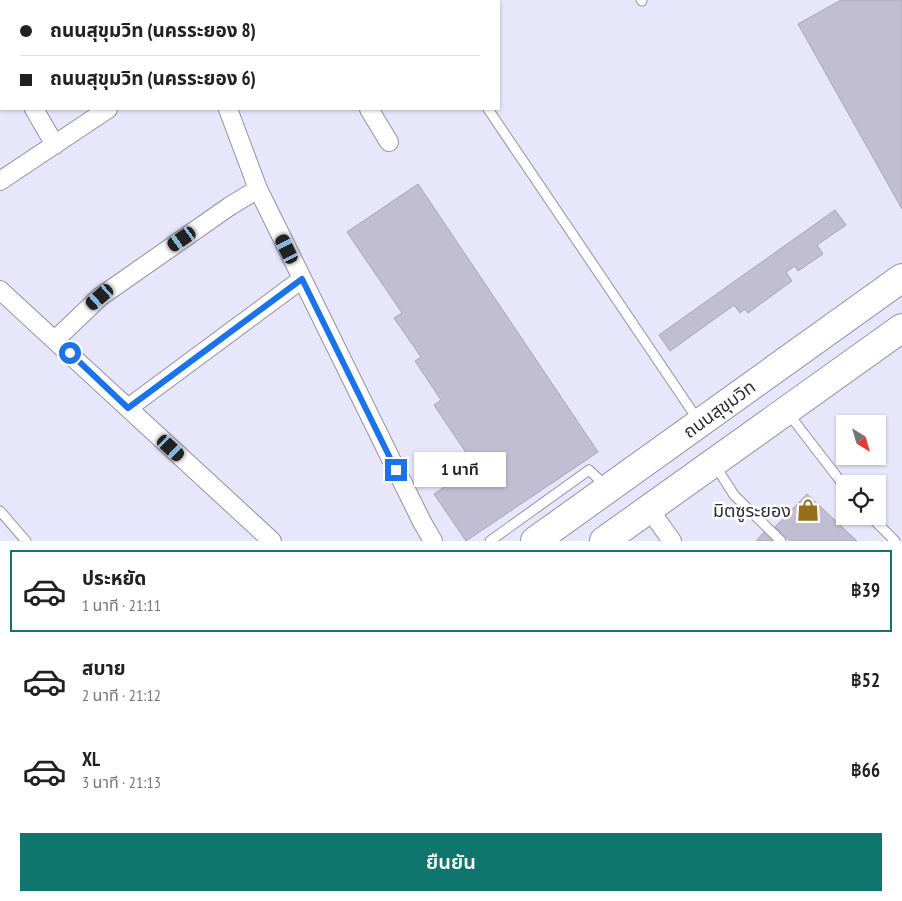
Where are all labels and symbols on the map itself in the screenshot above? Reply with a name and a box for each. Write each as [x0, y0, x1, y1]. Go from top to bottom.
car [165, 224, 198, 254]
car [273, 232, 300, 266]
car [83, 281, 116, 313]
route start [59, 342, 81, 364]
street label: ถนนสุขุมวิท [678, 375, 760, 443]
north arrow [836, 415, 886, 465]
car [154, 432, 187, 464]
callout: 1 นาที [414, 452, 506, 488]
route end [385, 459, 407, 481]
shop icon: มิตซูระยอง [795, 497, 821, 523]
place label: มิตซูระยอง [713, 499, 791, 523]

